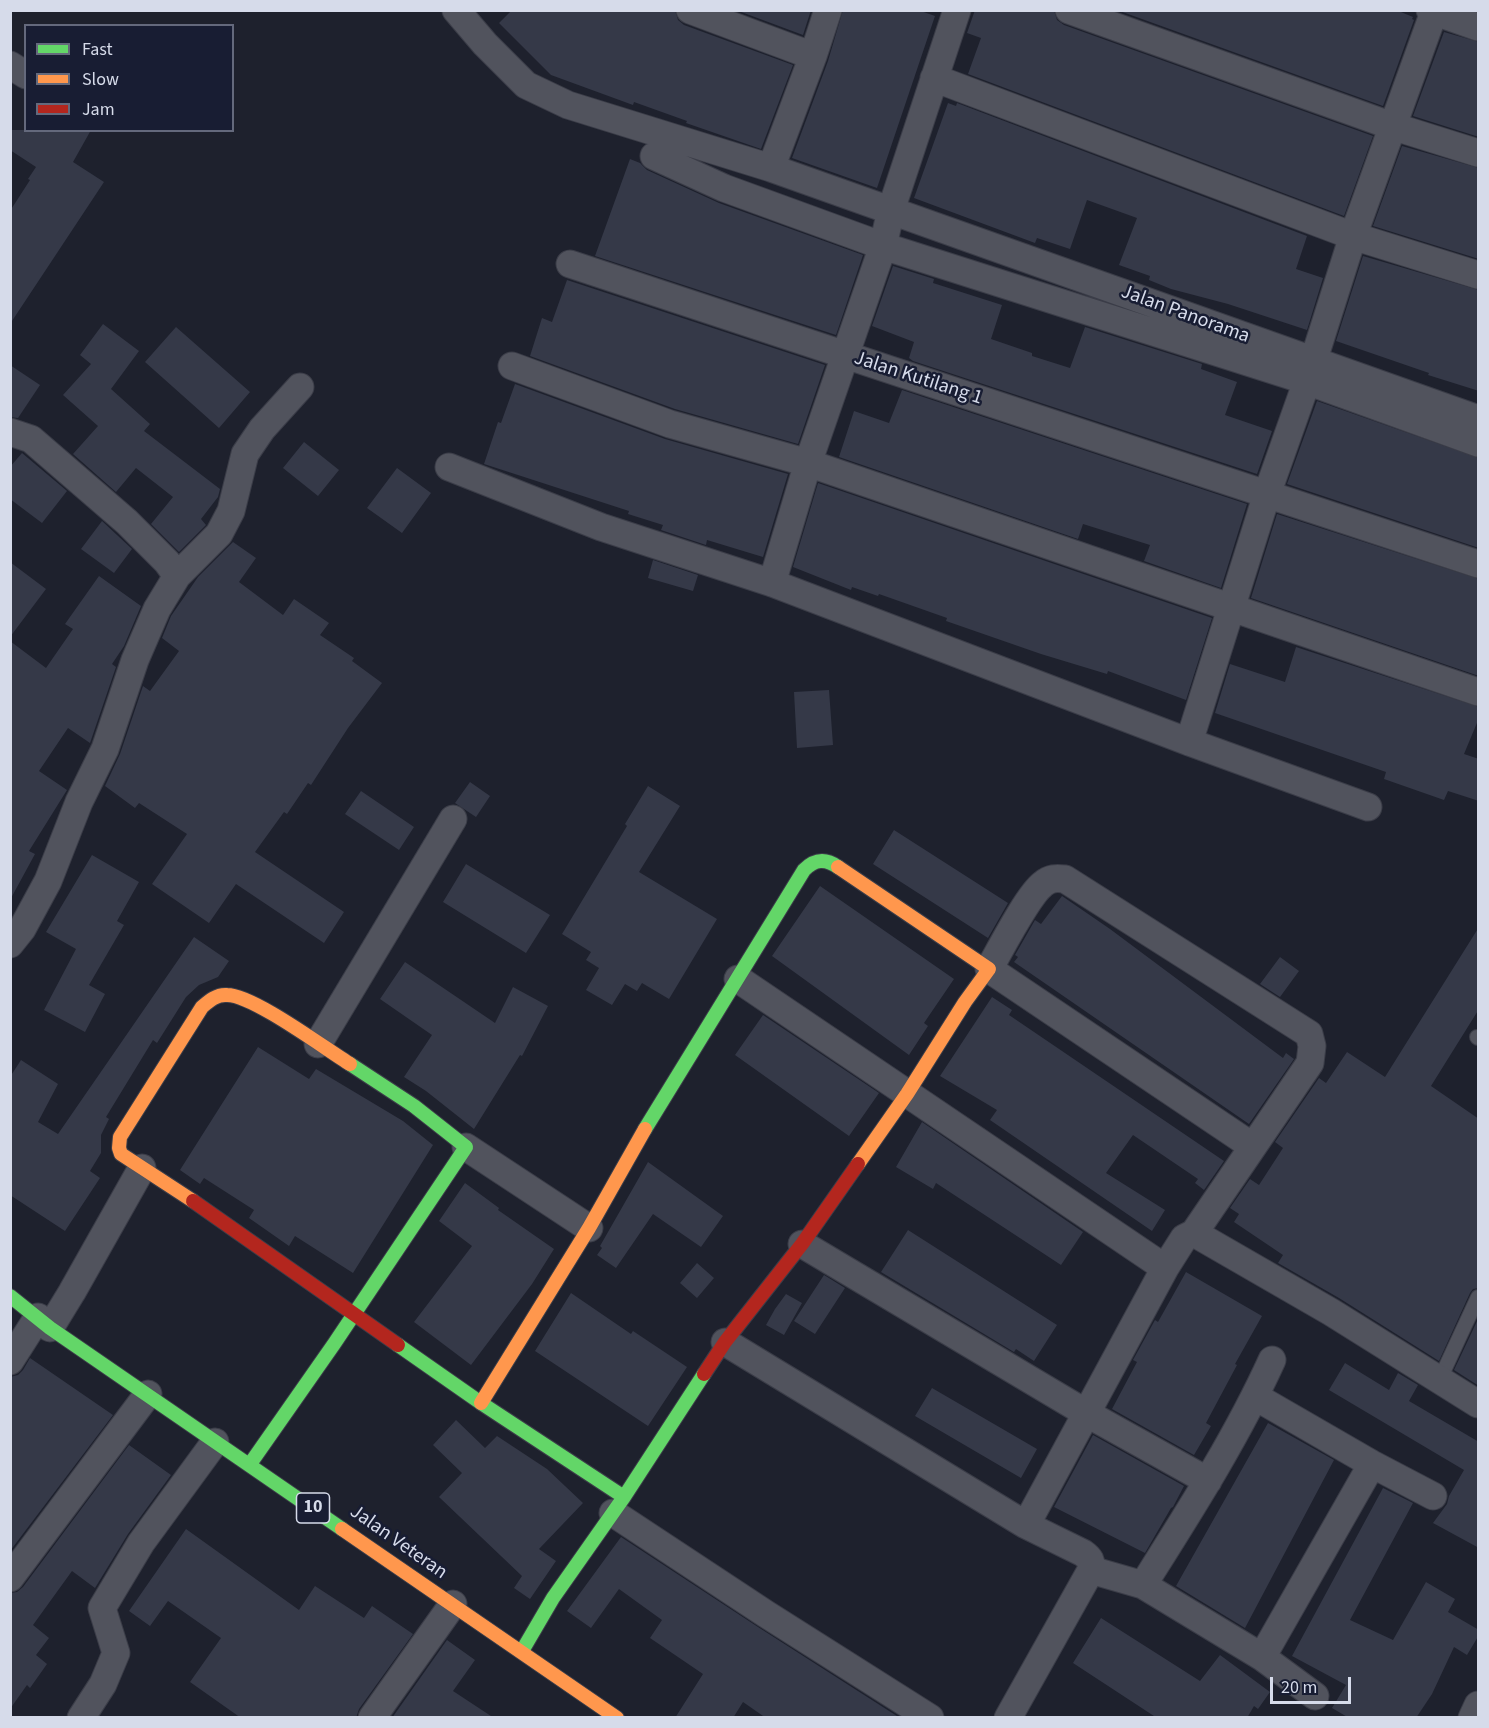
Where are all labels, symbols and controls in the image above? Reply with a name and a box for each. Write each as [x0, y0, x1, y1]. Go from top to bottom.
legend [24, 24, 234, 132]
text: Fast [82, 37, 113, 62]
text: Slow [82, 67, 119, 92]
text: Jam [82, 97, 115, 122]
street label: Jalan Panorama [1117, 281, 1253, 349]
street label: Jalan Kutilang 1 [851, 347, 985, 411]
road number: 10 [296, 1493, 330, 1523]
street label: Jalan Veteran [345, 1501, 451, 1585]
scale bar [1273, 1665, 1354, 1703]
text: 20 m [1281, 1675, 1317, 1700]

